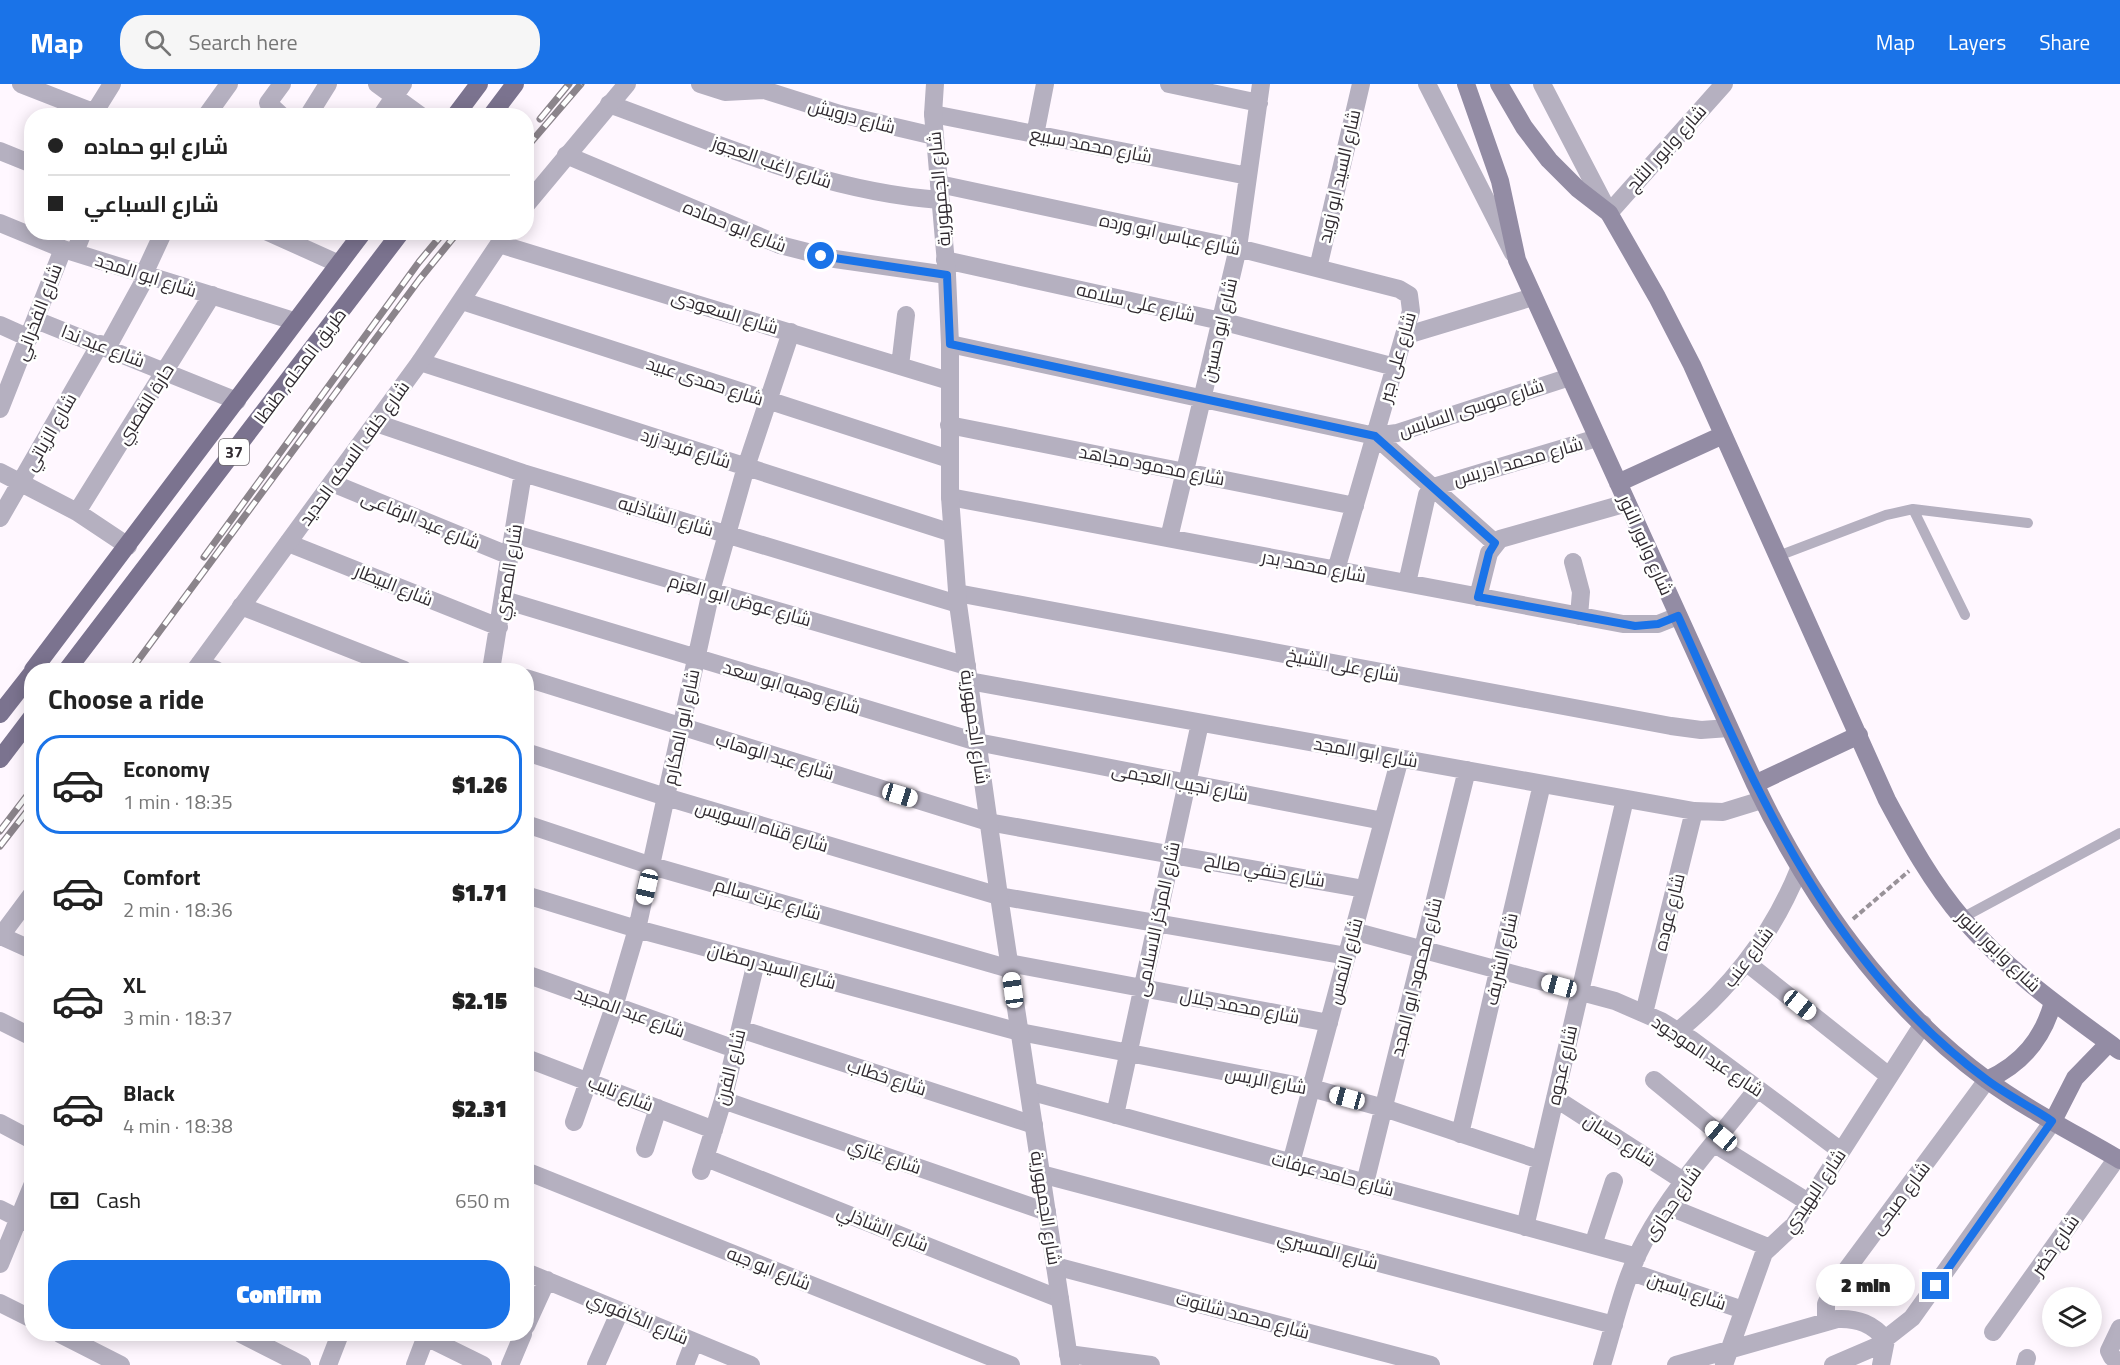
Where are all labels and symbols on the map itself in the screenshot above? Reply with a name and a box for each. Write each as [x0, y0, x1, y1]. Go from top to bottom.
street label: شارع درويش [805, 91, 899, 141]
street label: شارع وابور الثلج [1619, 98, 1713, 198]
street label: شارع السيد ابو زويد [1311, 107, 1367, 245]
street label: شارع محمد سبيع [1028, 120, 1154, 170]
street label: شارع راغب العجوز [708, 129, 835, 195]
street label: شارع الجمهورية [921, 130, 957, 248]
street label: شارع ابو حماده [679, 193, 791, 259]
street label: شارع عباس ابو ورده [1097, 206, 1243, 262]
route start [807, 242, 834, 269]
street label: شارع ابو المجد [92, 246, 200, 304]
street label: شارع الفخراني [7, 260, 70, 365]
street label: شارع على سلامه [1074, 275, 1198, 329]
street label: شارع ابو حسين [1194, 275, 1244, 385]
street label: شارع السعودى [668, 283, 782, 341]
street label: طريق المحله, طنطا [247, 302, 353, 430]
street label: شارع على جبر [1371, 309, 1423, 406]
street label: شارع عيد ندا [57, 318, 149, 374]
street label: شارع حمدى عبيد [643, 349, 767, 413]
street label: حارة القصبي [109, 358, 181, 450]
street label: شارع موسى السايس [1395, 372, 1547, 444]
street label: شارع خلف السكه الحديد [292, 375, 416, 531]
street label: شارع الزياتي [17, 388, 84, 477]
street label: شارع فريد زرد [638, 421, 734, 475]
street label: شارع محمد ادريس [1450, 430, 1586, 492]
street label: شارع محمود مجاهد [1077, 438, 1227, 492]
road number: 37 [219, 439, 249, 465]
street label: شارع عيد الرفاعى [357, 484, 485, 556]
street label: شارع الشاذليه [615, 489, 717, 543]
street label: شارع وابور النور [1611, 489, 1680, 600]
street label: شارع المصري [487, 522, 530, 622]
street label: شارع محمد بدر [1258, 542, 1369, 589]
street label: شارع البيطار [350, 557, 437, 613]
street label: شارع عوض ابو العزم [666, 567, 814, 633]
street label: شارع على الشيخ [1284, 641, 1402, 689]
street label: شارع وهبه ابو سعد [720, 653, 864, 721]
street label: شارع ابو المكارم [656, 667, 706, 787]
street label: شارع الجمهورية [954, 668, 996, 786]
street label: شارع عبد الوهاب [713, 725, 837, 787]
street label: شارع ابو المجد [1312, 730, 1420, 774]
street label: شارع نجيب العجمى [1109, 756, 1251, 808]
car [880, 781, 920, 809]
street label: شارع قناه السويس [692, 793, 832, 859]
street label: شارع المركز الاسلامى [1127, 839, 1187, 999]
street label: شارع حنفي صالح [1203, 846, 1327, 895]
car [634, 867, 660, 907]
street label: شارع عوده [1646, 870, 1692, 954]
street label: شارع عزت سالم [711, 871, 825, 927]
street label: شارع محمود ابو المجد [1383, 895, 1449, 1059]
street label: شارع وابور النور [1950, 903, 2047, 998]
street label: شارع الشريف [1477, 910, 1525, 1008]
street label: شارع النمس [1321, 915, 1369, 1007]
street label: شارع عنب [1716, 921, 1780, 993]
street label: شارع السيد رمضان [705, 936, 839, 996]
car [1002, 971, 1024, 1009]
car [1539, 973, 1579, 999]
street label: شارع عبد المجيد [571, 979, 689, 1045]
street label: شارع محمد جلال [1178, 981, 1302, 1031]
car [1780, 987, 1820, 1023]
street label: شارع عبد الموجود [1647, 1009, 1769, 1103]
street label: شارع عجوه [1540, 1022, 1584, 1108]
street label: شارع الفرن [708, 1026, 752, 1108]
street label: شارع خطاب [844, 1052, 930, 1102]
street label: شارع الريس [1223, 1059, 1309, 1101]
street label: شارع تايب [584, 1068, 658, 1118]
car [1327, 1085, 1367, 1111]
street label: شارع حسان [1578, 1106, 1662, 1174]
car [1701, 1118, 1741, 1154]
street label: شارع غازي [845, 1131, 925, 1182]
street label: شارع البهيدي [1776, 1143, 1853, 1239]
street label: شارع حامد عرفات [1269, 1145, 1397, 1203]
street label: شارع الجمهورية [1024, 1149, 1068, 1267]
street label: شارع صبحى [1863, 1156, 1937, 1240]
street label: شارع حجازى [1636, 1160, 1708, 1246]
street label: شارع الشاذلي [833, 1197, 933, 1260]
street label: شارع خضر [2024, 1209, 2086, 1282]
street label: شارع المسيري [1274, 1224, 1381, 1277]
street label: شارع ابو جبه [723, 1239, 815, 1297]
street label: شارع ياسين [1644, 1265, 1730, 1317]
callout: 2 min [1816, 1265, 1915, 1307]
route end [1922, 1272, 1949, 1299]
street label: شارع الكافوري [583, 1284, 693, 1352]
street label: شارع محمد شلتوت [1173, 1284, 1313, 1346]

